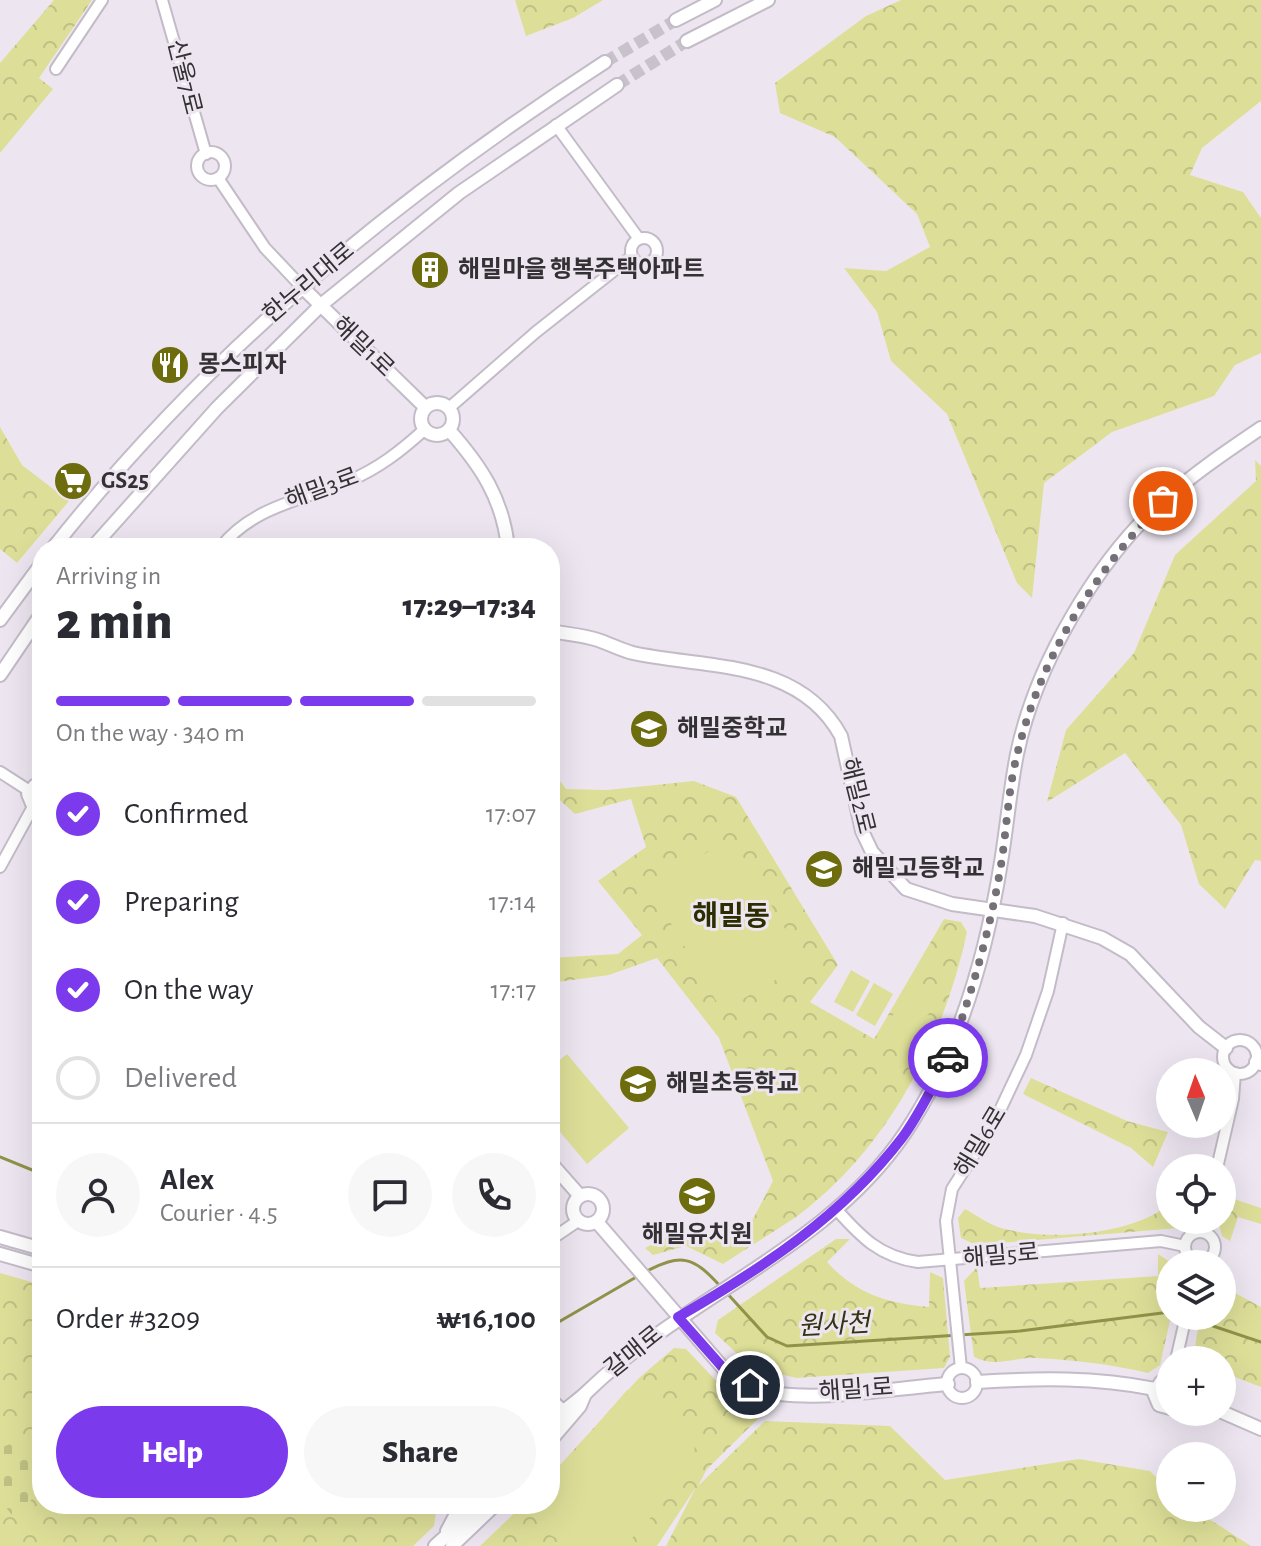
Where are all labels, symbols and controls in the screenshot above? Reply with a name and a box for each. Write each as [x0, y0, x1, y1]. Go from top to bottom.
street label: 산울7로 [163, 37, 206, 117]
street label: 한누리대로 [258, 238, 359, 328]
building icon: 해밀마을 행복주택아파트 [409, 249, 451, 291]
place label: 해밀마을 행복주택아파트 [458, 256, 705, 282]
street label: 해밀1로 [328, 312, 399, 382]
restaurant icon: 몽스피자 [149, 344, 191, 386]
place label: 몽스피자 [198, 351, 286, 377]
supermarket icon: GS25 [52, 460, 94, 502]
street label: 해밀3로 [282, 464, 362, 513]
pin [1129, 467, 1197, 535]
place label: GS25 [101, 469, 149, 493]
icon: bag [1141, 479, 1185, 523]
text: Arriving in [56, 563, 161, 589]
text: 17:29–17:34 [403, 591, 536, 621]
text: 2 min [56, 596, 172, 648]
school or university icon: 해밀중학교 [628, 708, 670, 750]
place label: 해밀중학교 [677, 715, 787, 741]
text: On the way · 340 m [56, 720, 245, 746]
street label: 해밀2로 [836, 755, 879, 836]
icon: check [56, 792, 100, 836]
text: Confirmed [124, 799, 248, 829]
text: 17:07 [486, 801, 536, 827]
school or university icon: 해밀고등학교 [803, 848, 845, 890]
place label: 해밀고등학교 [852, 855, 984, 881]
icon: check [56, 880, 100, 924]
text: Preparing [124, 887, 239, 917]
text: 17:14 [489, 889, 536, 915]
district label: 해밀동 [692, 901, 770, 931]
icon: check [56, 968, 100, 1012]
text: On the way [124, 975, 253, 1005]
text: 17:17 [490, 977, 536, 1003]
courier [908, 1018, 988, 1098]
icon: car [926, 1036, 970, 1080]
north arrow [1156, 1058, 1236, 1138]
map controls [1156, 1058, 1236, 1522]
text: Delivered [124, 1063, 237, 1093]
school or university icon: 해밀초등학교 [617, 1063, 659, 1105]
place label: 해밀초등학교 [666, 1070, 798, 1096]
street label: 해밀6로 [950, 1102, 1011, 1181]
button: person [56, 1153, 140, 1237]
button: chat [348, 1153, 432, 1237]
button: phone [452, 1153, 536, 1237]
button: locate [1156, 1154, 1236, 1234]
text: Alex [160, 1165, 214, 1195]
school or university icon: 해밀유치원 [676, 1175, 718, 1217]
text: Courier · 4.5 [160, 1200, 278, 1226]
place label: 해밀유치원 [642, 1221, 752, 1247]
street label: 해밀5로 [962, 1240, 1040, 1271]
button: layers [1156, 1250, 1236, 1330]
text: Order #3209 [56, 1304, 200, 1334]
text: ₩16,100 [436, 1304, 536, 1334]
water label: 원사천 [797, 1309, 874, 1340]
street label: 갈매로 [600, 1321, 667, 1382]
button: + [1156, 1346, 1236, 1426]
pin [716, 1351, 784, 1419]
icon: home [728, 1363, 772, 1407]
street label: 해밀1로 [818, 1374, 894, 1405]
button: Help [56, 1406, 288, 1498]
button: Share [304, 1406, 536, 1498]
button: − [1156, 1442, 1236, 1522]

